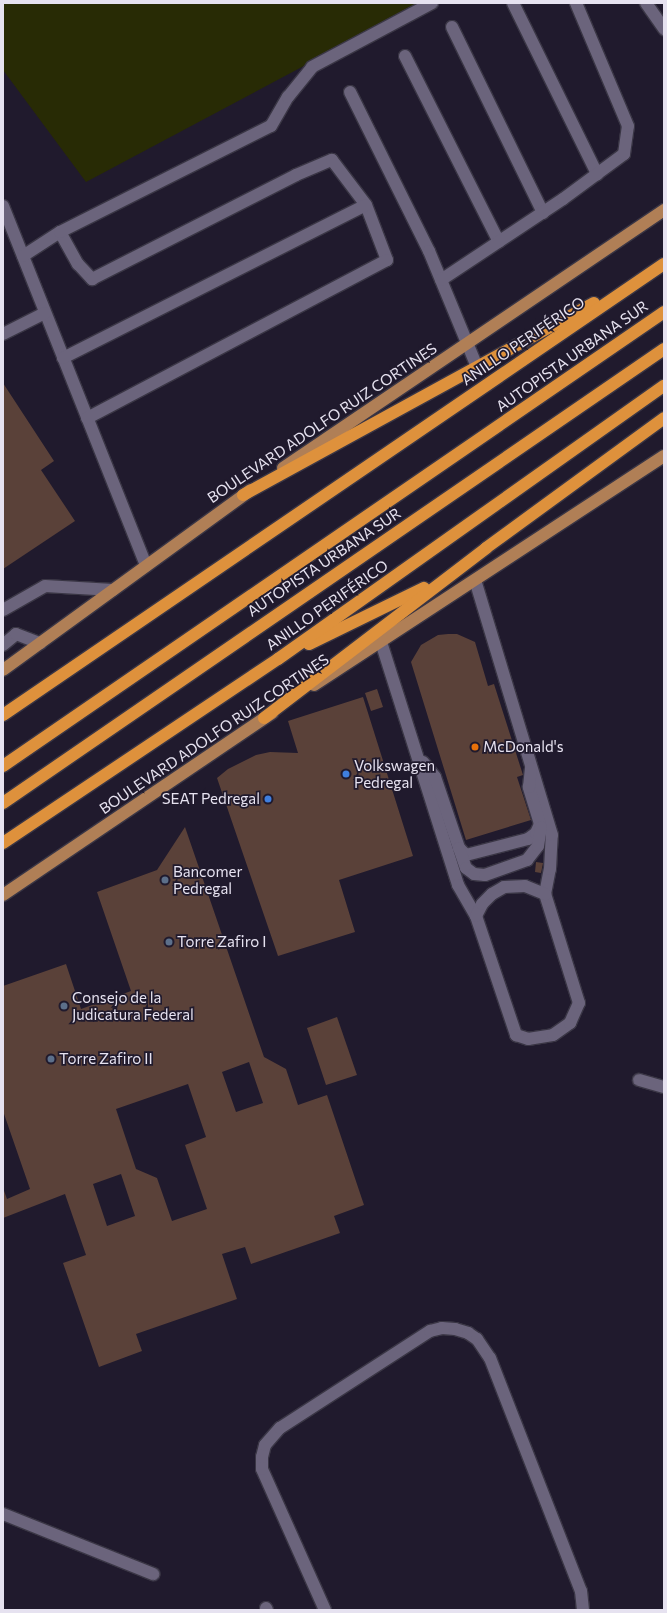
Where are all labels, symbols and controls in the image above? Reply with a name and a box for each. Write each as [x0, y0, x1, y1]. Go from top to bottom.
street label: ANILLO PERIFÉRICO [458, 293, 588, 389]
street label: AUTOPISTA URBANA SUR [493, 297, 651, 415]
street label: BOULEVARD ADOLFO RUIZ CORTINES [204, 339, 440, 507]
street label: AUTOPISTA URBANA SUR [244, 504, 404, 620]
street label: ANILLO PERIFÉRICO [263, 556, 391, 654]
street label: BOULEVARD ADOLFO RUIZ CORTINES [96, 650, 332, 818]
place label: McDonald's [483, 738, 564, 756]
marker: McDonald's [470, 742, 480, 752]
place label: Volkswagen Pedregal [354, 756, 435, 791]
marker: Volkswagen Pedregal [341, 769, 351, 779]
place label: SEAT Pedregal [162, 790, 260, 808]
marker: SEAT Pedregal [263, 794, 273, 804]
place label: Bancomer Pedregal [173, 862, 242, 897]
marker: Bancomer Pedregal [160, 875, 170, 885]
place label: Torre Zafiro I [177, 933, 266, 951]
marker: Torre Zafiro I [164, 937, 174, 947]
place label: Consejo de la Judicatura Federal [72, 988, 194, 1023]
marker: Consejo de la Judicatura Federal [59, 1001, 69, 1011]
place label: Torre Zafiro II [59, 1050, 153, 1068]
marker: Torre Zafiro II [46, 1054, 56, 1064]

